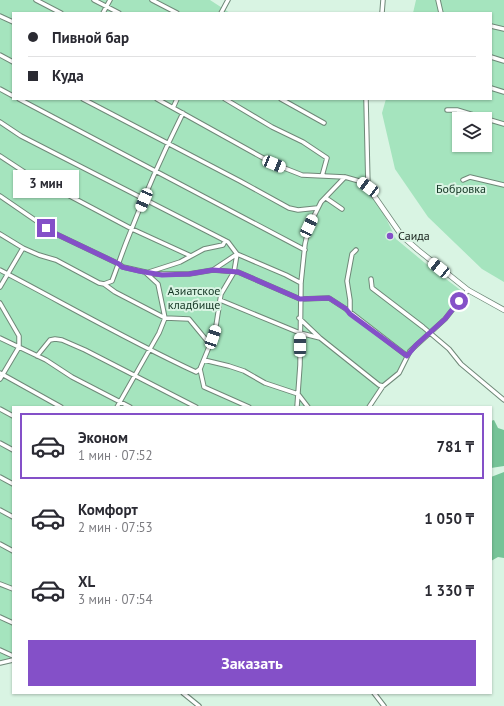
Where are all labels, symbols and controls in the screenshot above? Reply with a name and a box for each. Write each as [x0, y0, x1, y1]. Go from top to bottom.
text: Пивной бар [52, 28, 129, 47]
text: Куда [52, 66, 84, 85]
map controls [452, 112, 492, 152]
button: layers [452, 112, 492, 152]
car [261, 154, 287, 174]
callout: 3 мин [13, 170, 79, 198]
text: 3 мин [29, 175, 63, 192]
car [355, 175, 381, 199]
park label: Бобровка [436, 181, 486, 196]
car [134, 187, 154, 213]
car [298, 213, 320, 239]
route end [37, 219, 55, 237]
place label: Саида [398, 228, 430, 243]
marker: Саида [385, 231, 395, 241]
car [426, 256, 452, 280]
park label: Азиатское кладбище [168, 283, 220, 312]
route start [450, 292, 468, 310]
car [203, 324, 223, 350]
car [294, 333, 306, 357]
icon: car [30, 428, 66, 464]
text: Эконом [78, 428, 128, 447]
text: 781 ₸ [436, 437, 474, 456]
text: 1 мин · 07:52 [78, 447, 153, 464]
icon: car [30, 500, 66, 536]
text: Комфорт [78, 500, 138, 519]
text: 1 050 ₸ [424, 509, 474, 528]
text: 2 мин · 07:53 [78, 519, 153, 536]
icon: car [30, 572, 66, 608]
text: XL [78, 572, 95, 591]
text: 1 330 ₸ [424, 581, 474, 600]
text: 3 мин · 07:54 [78, 591, 153, 608]
button: Заказать [28, 640, 476, 686]

